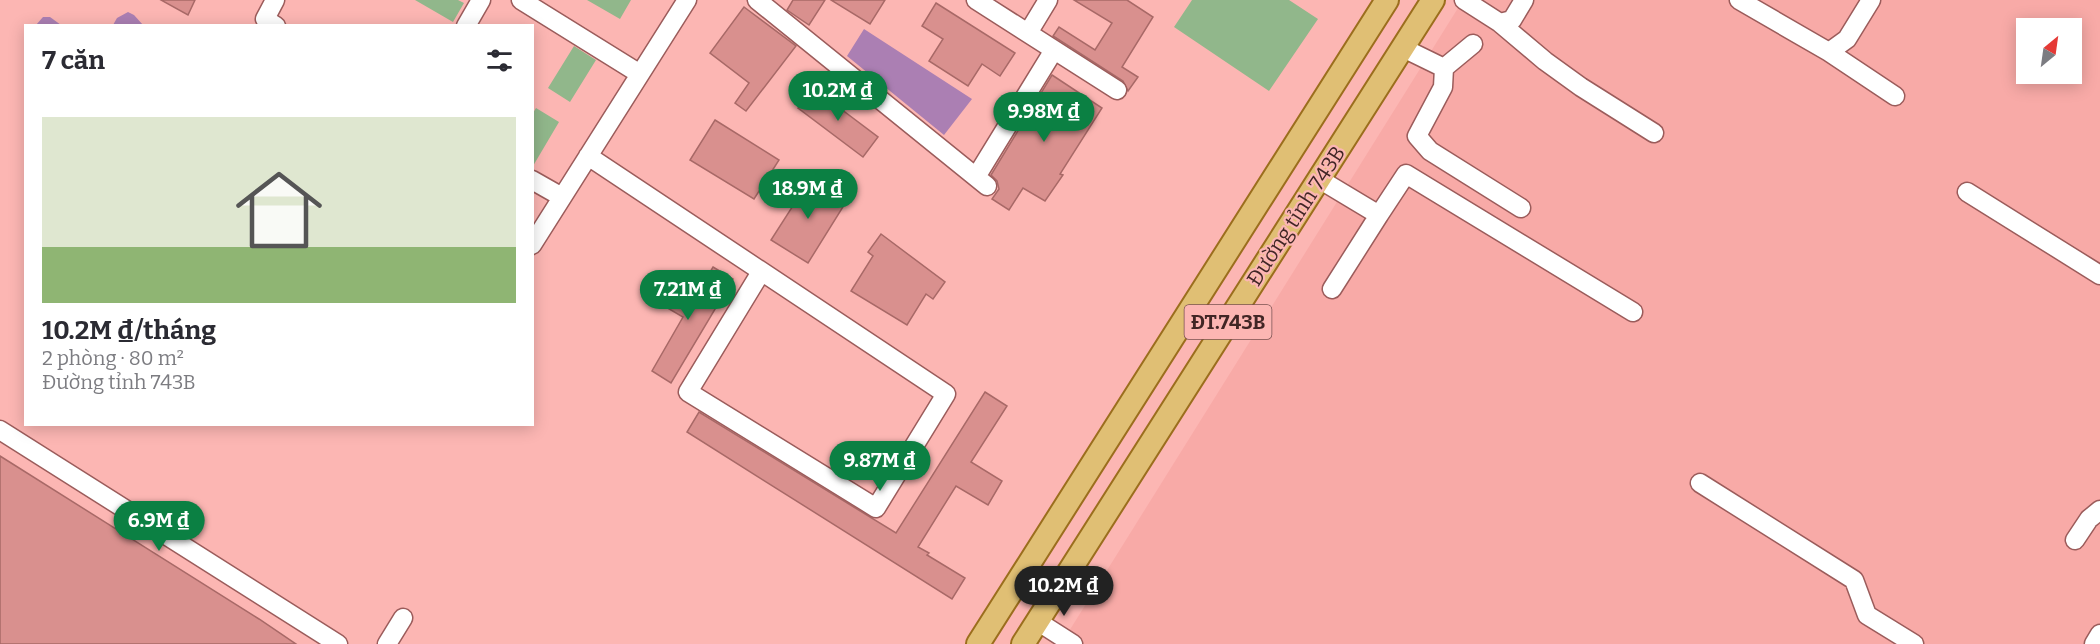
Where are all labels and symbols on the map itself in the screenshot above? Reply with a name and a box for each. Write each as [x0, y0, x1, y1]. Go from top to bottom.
north arrow [2016, 18, 2082, 84]
pin: 10.2M ₫ [783, 71, 893, 122]
pin: 9.98M ₫ [989, 92, 1099, 143]
street label: Đường tỉnh 743B [1241, 141, 1351, 291]
pin: 18.9M ₫ [753, 169, 863, 220]
pin: 7.21M ₫ [633, 270, 743, 321]
road number: ĐT.743B [1184, 305, 1272, 339]
pin: 9.87M ₫ [825, 441, 935, 492]
pin: 6.9M ₫ [110, 501, 208, 552]
pin: 10.2M ₫ [1009, 566, 1119, 617]

